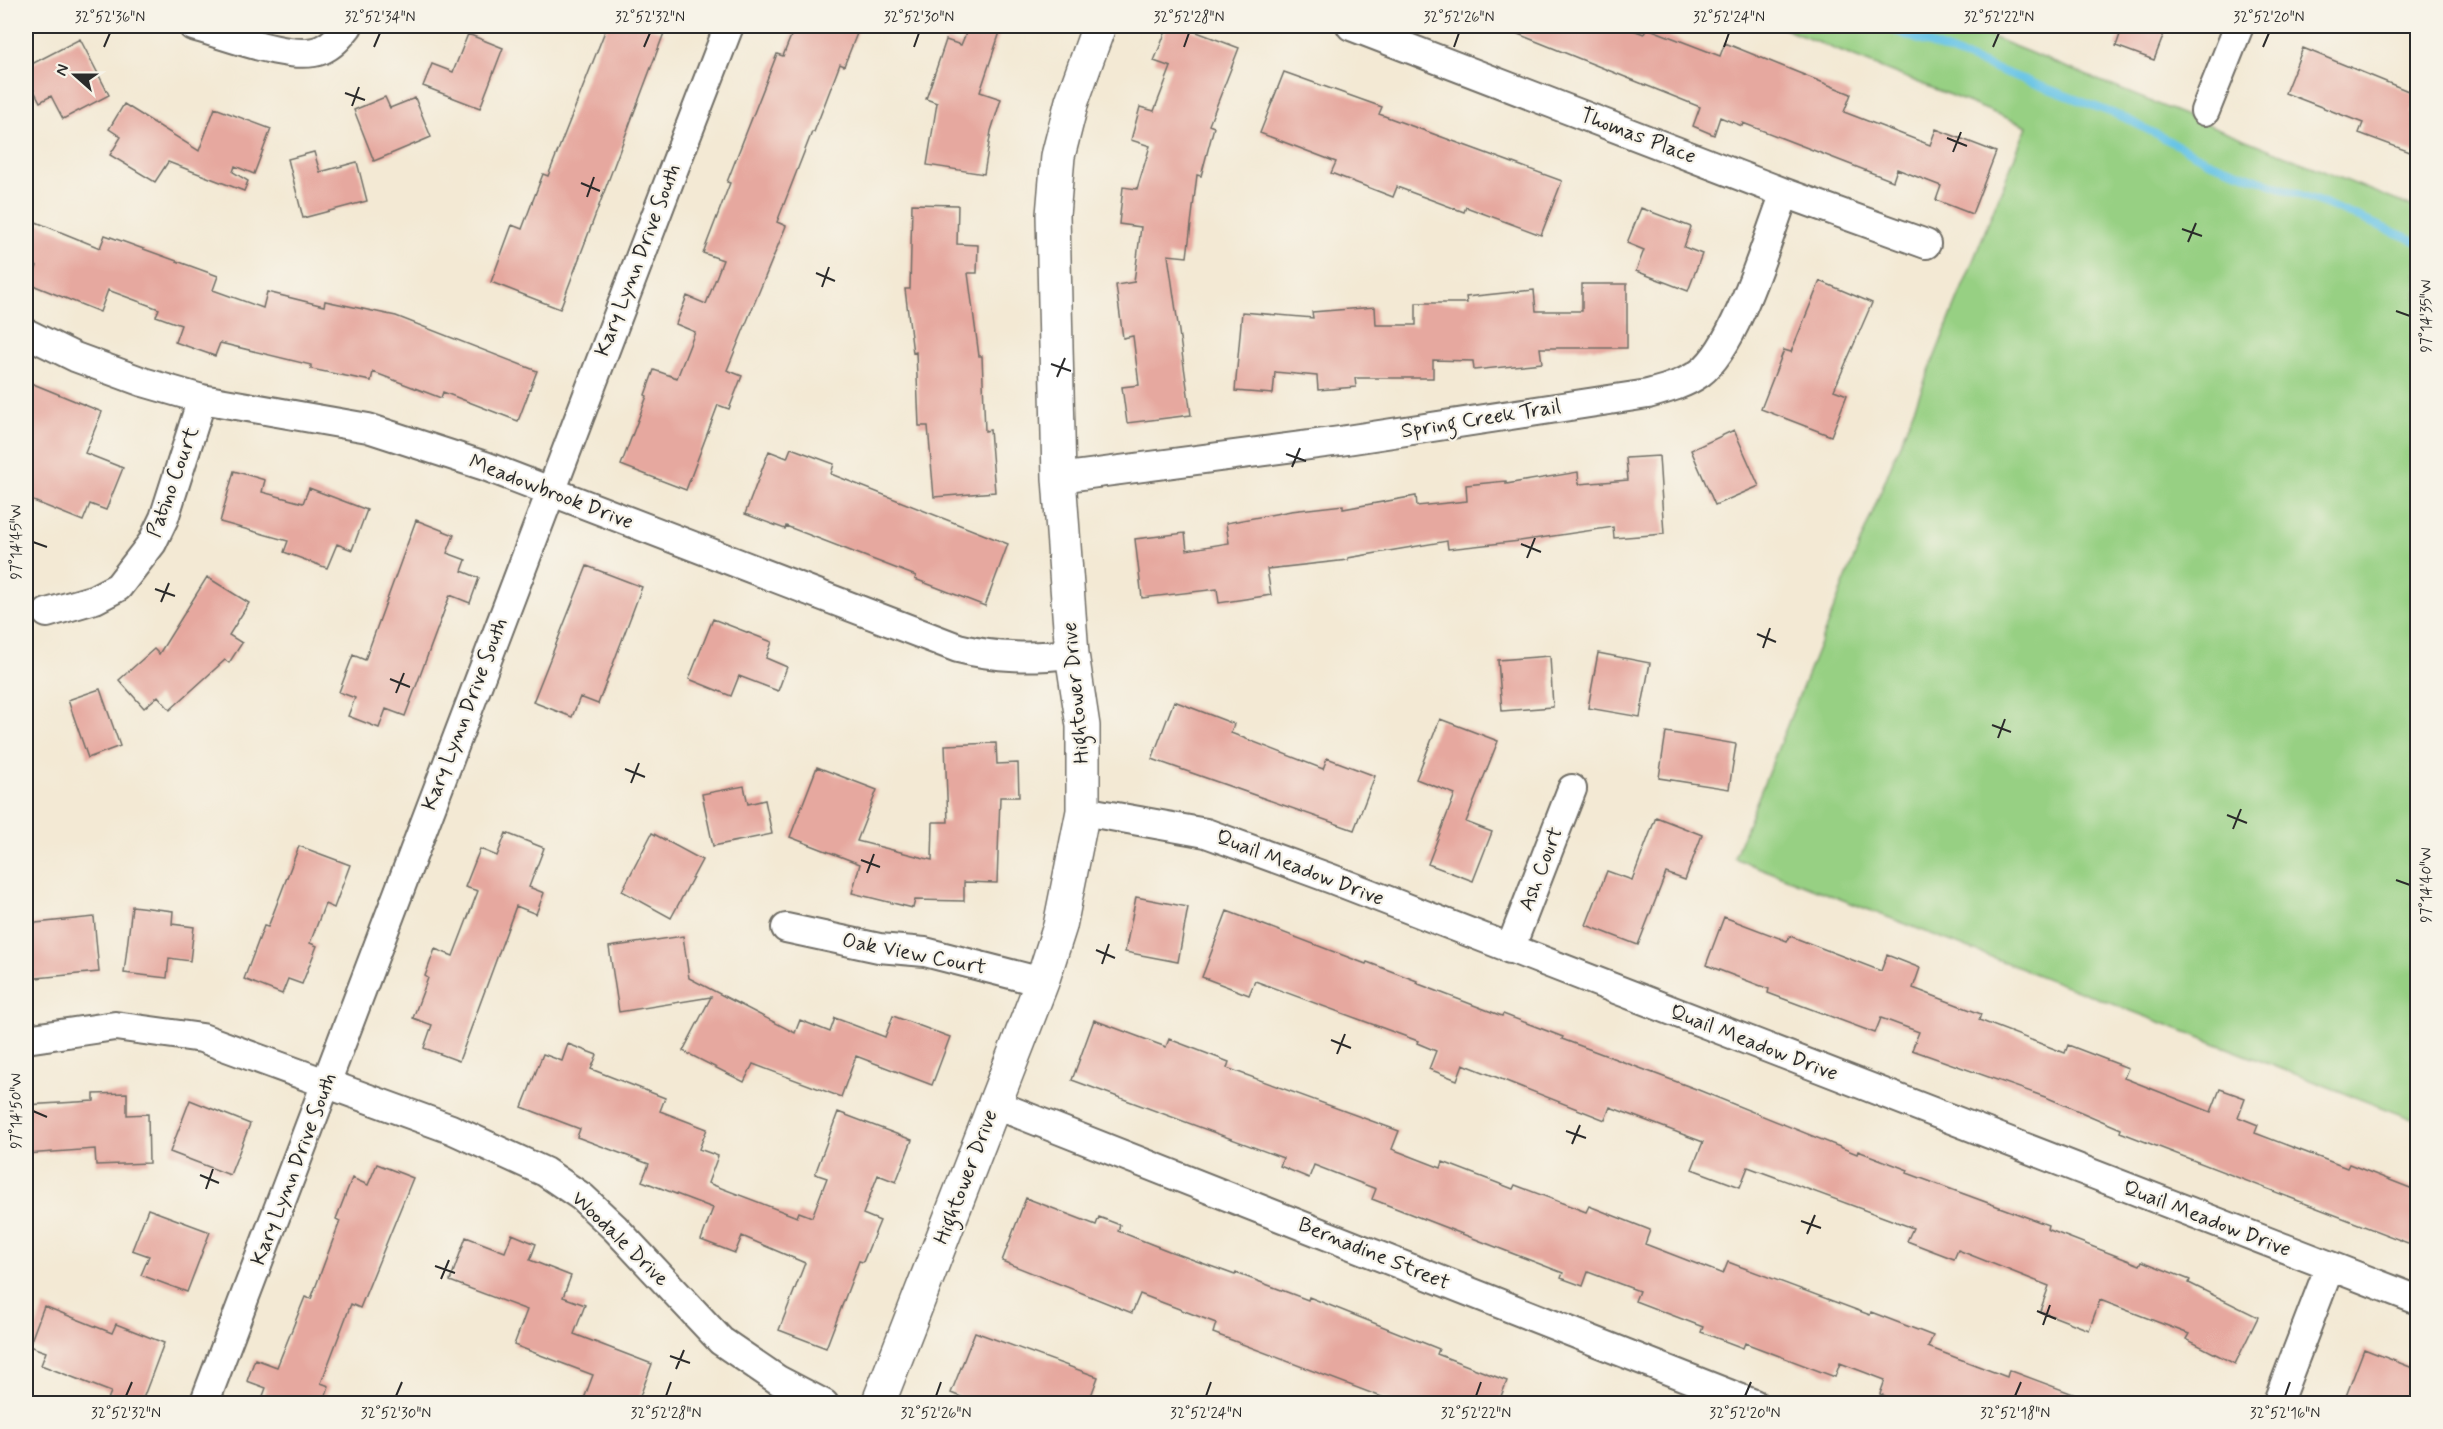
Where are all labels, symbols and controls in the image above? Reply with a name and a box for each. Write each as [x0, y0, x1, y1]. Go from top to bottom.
text: 32°52'36"N [75, 8, 145, 28]
text: 32°52'34"N [344, 8, 416, 28]
text: 32°52'32"N [615, 8, 685, 28]
text: 32°52'30"N [884, 8, 954, 28]
text: 32°52'28"N [1154, 8, 1224, 28]
text: 32°52'26"N [1424, 8, 1494, 28]
text: 32°52'24"N [1693, 8, 1765, 28]
text: 32°52'22"N [1964, 8, 2034, 28]
text: 32°52'20"N [2233, 8, 2305, 28]
north arrow [45, 45, 105, 105]
text: N [51, 61, 74, 79]
street label: Thomas Place [1576, 101, 1700, 171]
street label: Kary Lynn Drive South [588, 160, 688, 360]
text: 97°14'35"W [2417, 280, 2437, 352]
street label: Spring Creek Trail [1399, 393, 1563, 447]
street label: Patino Court [140, 422, 206, 541]
street label: Meadowbrook Drive [465, 448, 637, 536]
text: 97°14'45"W [7, 505, 27, 579]
street label: Kary Lynn Drive South [415, 614, 515, 814]
street label: Hightower Drive [1056, 621, 1098, 765]
street label: Quail Meadow Drive [1212, 823, 1388, 913]
street label: Ash Court [1512, 823, 1570, 915]
text: 97°14'40"W [2417, 847, 2437, 923]
street label: Oak View Court [840, 926, 988, 982]
street label: Quail Meadow Drive [1666, 998, 1842, 1088]
street label: Kary Lynn Drive South [244, 1069, 344, 1269]
text: 97°14'50"W [7, 1073, 27, 1149]
street label: Hightower Drive [927, 1106, 1006, 1249]
street label: Quail Meadow Drive [2119, 1174, 2295, 1264]
street label: Woodale Drive [565, 1185, 675, 1293]
street label: Bernadine Street [1294, 1211, 1454, 1297]
text: 32°52'32"N [91, 1404, 161, 1424]
text: 32°52'30"N [361, 1404, 431, 1424]
text: 32°52'28"N [631, 1404, 701, 1424]
text: 32°52'26"N [901, 1404, 971, 1424]
text: 32°52'24"N [1170, 1404, 1242, 1424]
text: 32°52'22"N [1441, 1404, 1511, 1424]
text: 32°52'20"N [1709, 1404, 1781, 1424]
text: 32°52'18"N [1980, 1404, 2050, 1424]
text: 32°52'16"N [2250, 1404, 2320, 1424]

